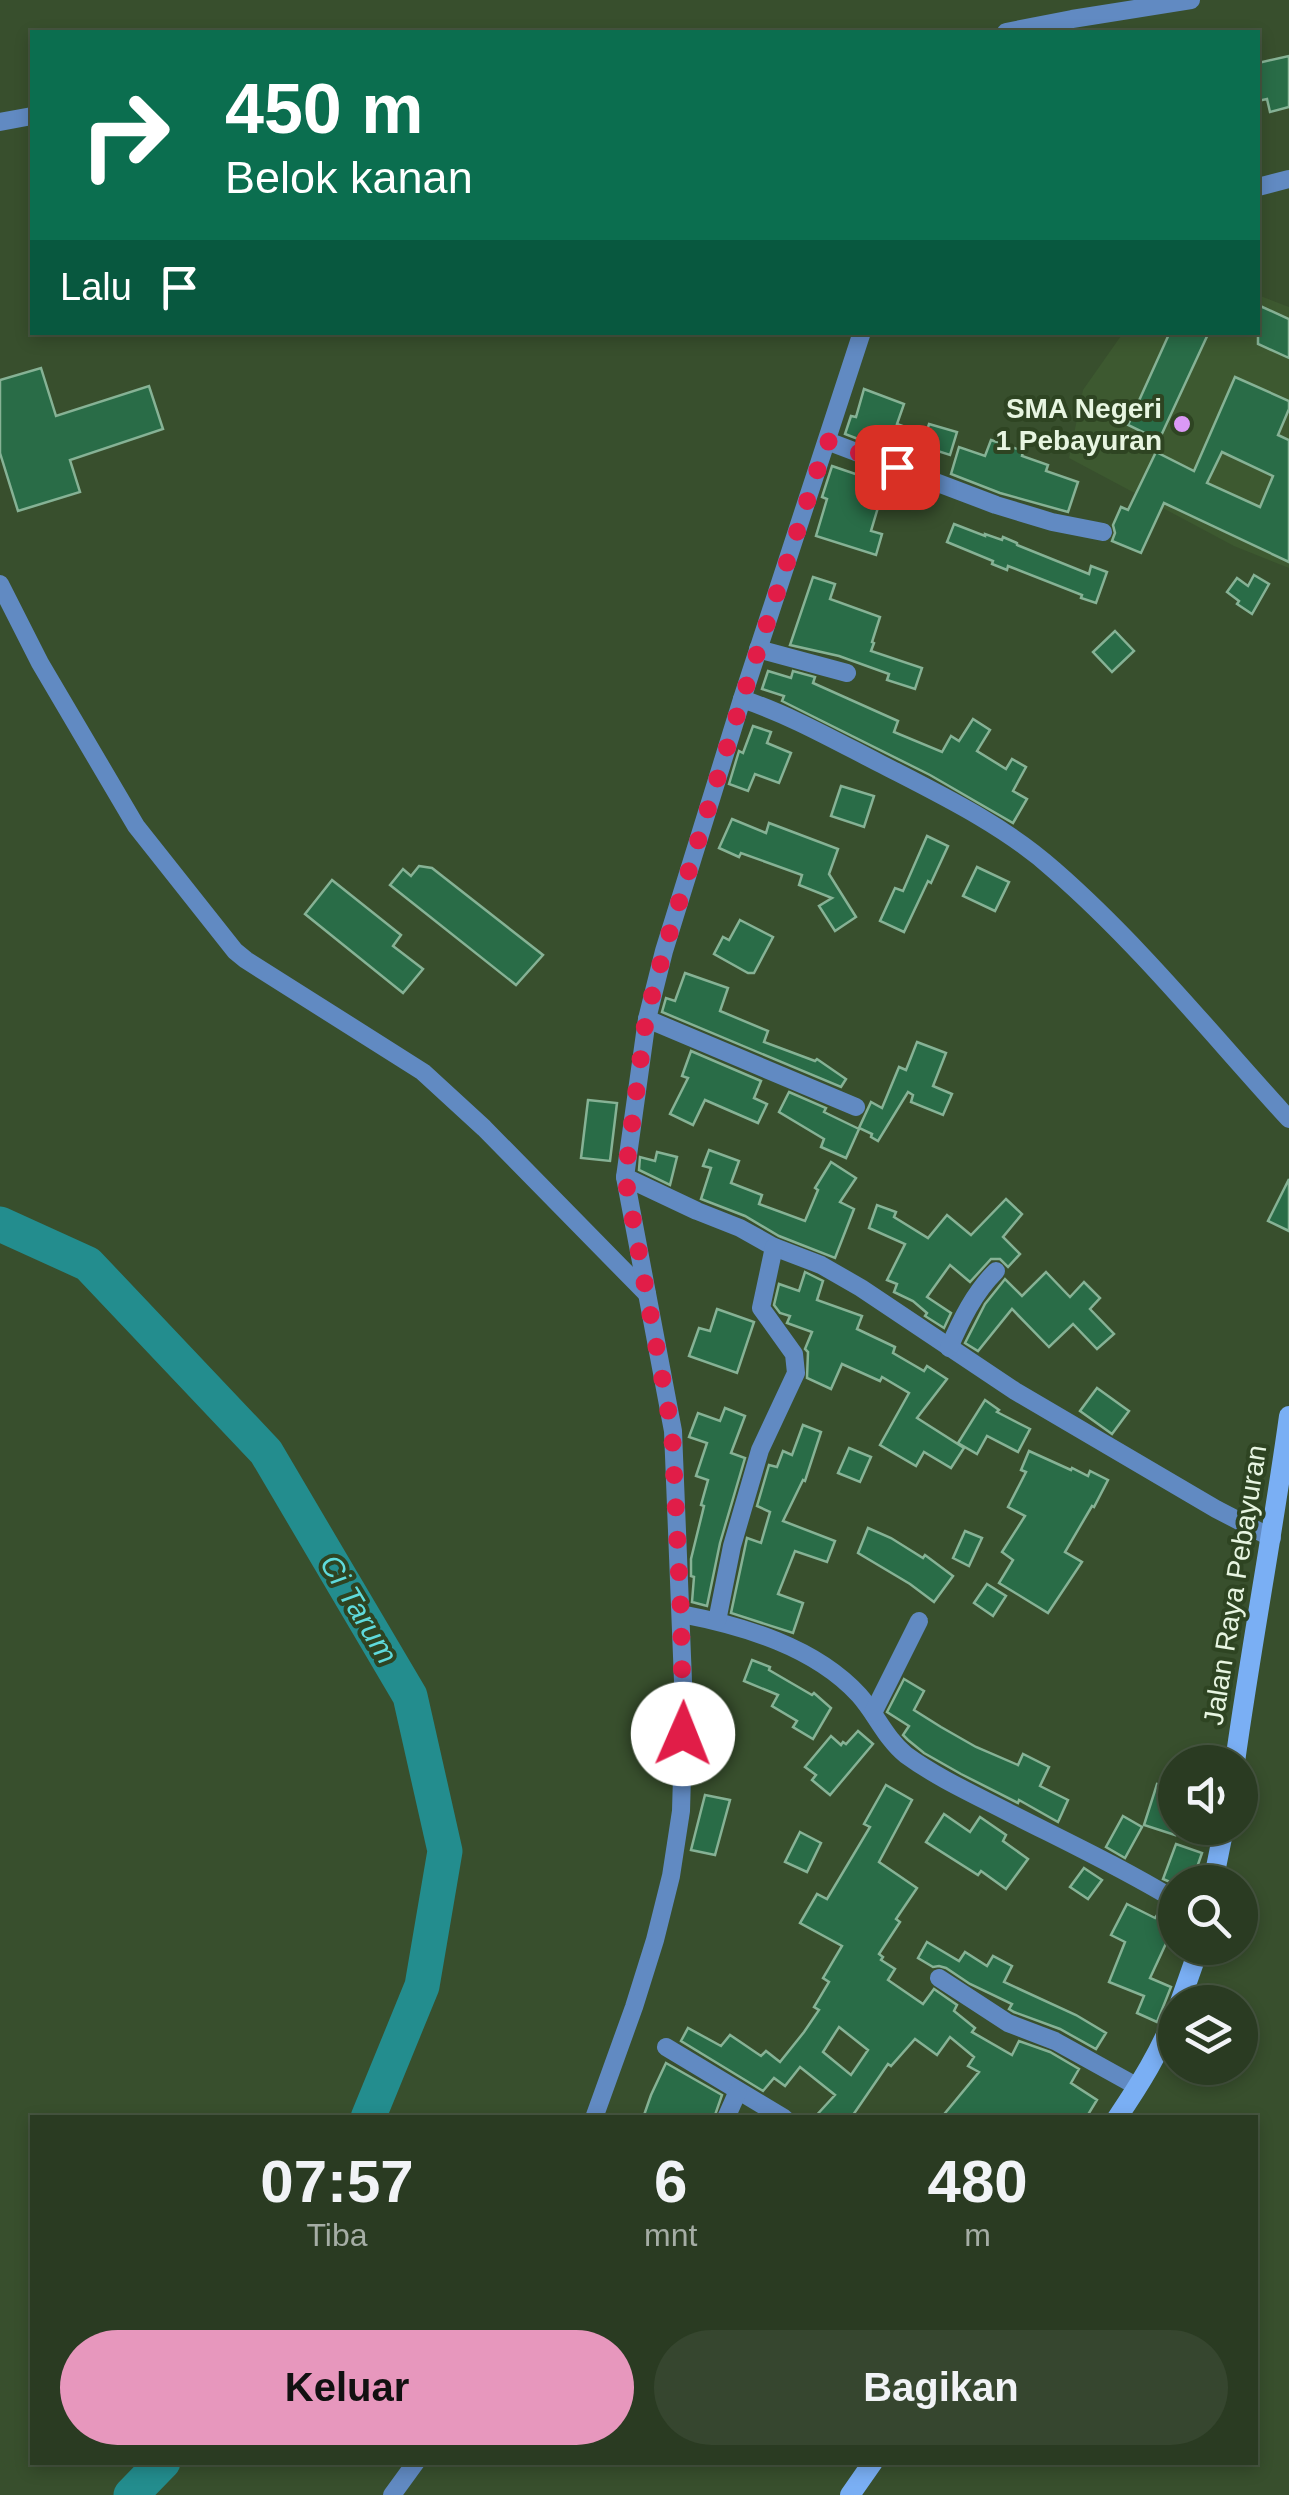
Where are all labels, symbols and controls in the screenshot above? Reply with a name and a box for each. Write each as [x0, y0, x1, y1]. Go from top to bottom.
icon: right [60, 70, 190, 200]
text: 450 m [225, 70, 423, 148]
text: Belok kanan [225, 152, 473, 203]
icon: arrive [152, 260, 207, 315]
text: Lalu [60, 266, 132, 308]
place label: SMA Negeri 1 Pebayuran [995, 393, 1162, 456]
marker: SMA Negeri 1 Pebayuran [1171, 413, 1193, 435]
pin [855, 425, 940, 510]
icon: arrive [870, 440, 925, 495]
street label: Jalan Raya Pebayuran [1198, 1443, 1272, 1727]
water label: Ci Tarum [314, 1549, 404, 1669]
position arrow [631, 1682, 735, 1786]
map controls [1158, 1745, 1258, 2085]
button: sound [1158, 1745, 1258, 1845]
button: search [1158, 1865, 1258, 1965]
button: layers [1158, 1985, 1258, 2085]
text: 07:57 [260, 2148, 414, 2215]
text: 6 [654, 2148, 687, 2215]
text: 480 [928, 2148, 1028, 2215]
text: Tiba [306, 2217, 368, 2253]
text: mnt [644, 2217, 697, 2253]
text: m [964, 2217, 991, 2253]
button: Keluar [60, 2330, 634, 2445]
button: Bagikan [654, 2330, 1228, 2445]

